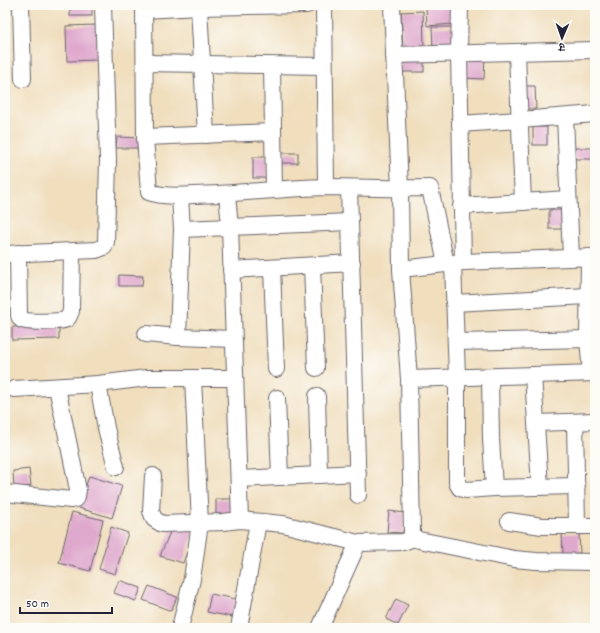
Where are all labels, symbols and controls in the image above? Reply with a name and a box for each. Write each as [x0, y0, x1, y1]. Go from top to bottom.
north arrow [542, 18, 582, 58]
text: उ [558, 38, 566, 54]
scale bar [20, 589, 112, 615]
text: 50 m [26, 596, 49, 613]

